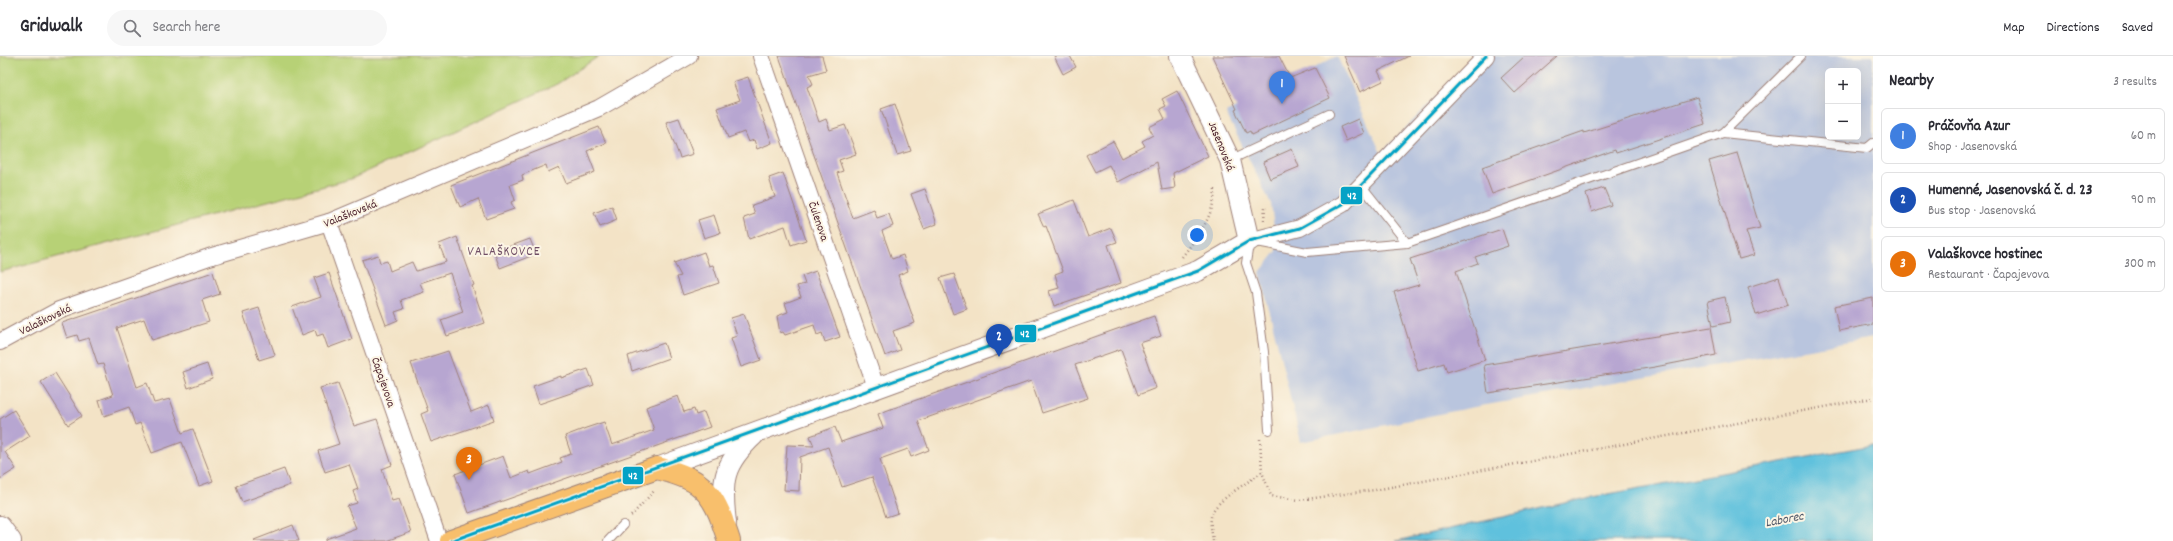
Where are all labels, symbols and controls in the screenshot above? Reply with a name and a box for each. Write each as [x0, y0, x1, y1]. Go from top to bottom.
search box [107, 10, 387, 46]
text: Gridwalk [20, 14, 83, 41]
icon: search [121, 17, 143, 39]
text: Search here [153, 17, 220, 39]
text: Map [2003, 18, 2025, 38]
text: Directions [2047, 18, 2100, 38]
text: Saved [2122, 18, 2153, 38]
map controls [1825, 68, 1861, 140]
button: + [1825, 68, 1861, 104]
text: Nearby [1889, 70, 1933, 94]
pin: 1 [1269, 71, 1295, 104]
text: 3 results [2113, 73, 2157, 92]
button: − [1825, 104, 1861, 140]
text: Práčovňa Azur [1928, 116, 2010, 138]
street label: Jasenovská [1203, 119, 1238, 174]
text: 1 [1902, 127, 1904, 146]
text: 60 m [2131, 127, 2156, 146]
text: Shop · Jasenovská [1928, 138, 2017, 157]
text: Humenné, Jasenovská č. d. 23 [1928, 180, 2092, 202]
line badge: 42 [1340, 186, 1363, 205]
text: 42 [1347, 189, 1357, 205]
text: 2 [1900, 191, 1906, 210]
text: 90 m [2131, 191, 2156, 210]
street label: Valaškovská [321, 196, 380, 233]
street label: Čulenova [803, 199, 832, 244]
text: Bus stop · Jasenovská [1928, 202, 2036, 221]
your location [1187, 225, 1207, 245]
district label: VALAŠKOVCE [467, 243, 541, 262]
text: Valaškovce hostinec [1928, 244, 2042, 266]
text: 3 [1900, 255, 1906, 274]
text: 300 m [2124, 255, 2156, 274]
text: Restaurant · Čapajevova [1928, 266, 2049, 285]
street label: Valaškovská [17, 300, 75, 340]
pin: 2 [986, 324, 1012, 357]
line badge: 42 [1014, 324, 1037, 343]
text: 42 [1020, 327, 1030, 343]
street label: Čapajevova [366, 355, 399, 410]
pin: 3 [456, 447, 482, 480]
line badge: 42 [622, 466, 644, 485]
text: 42 [628, 469, 638, 485]
water label: Laborec [1764, 507, 1806, 533]

